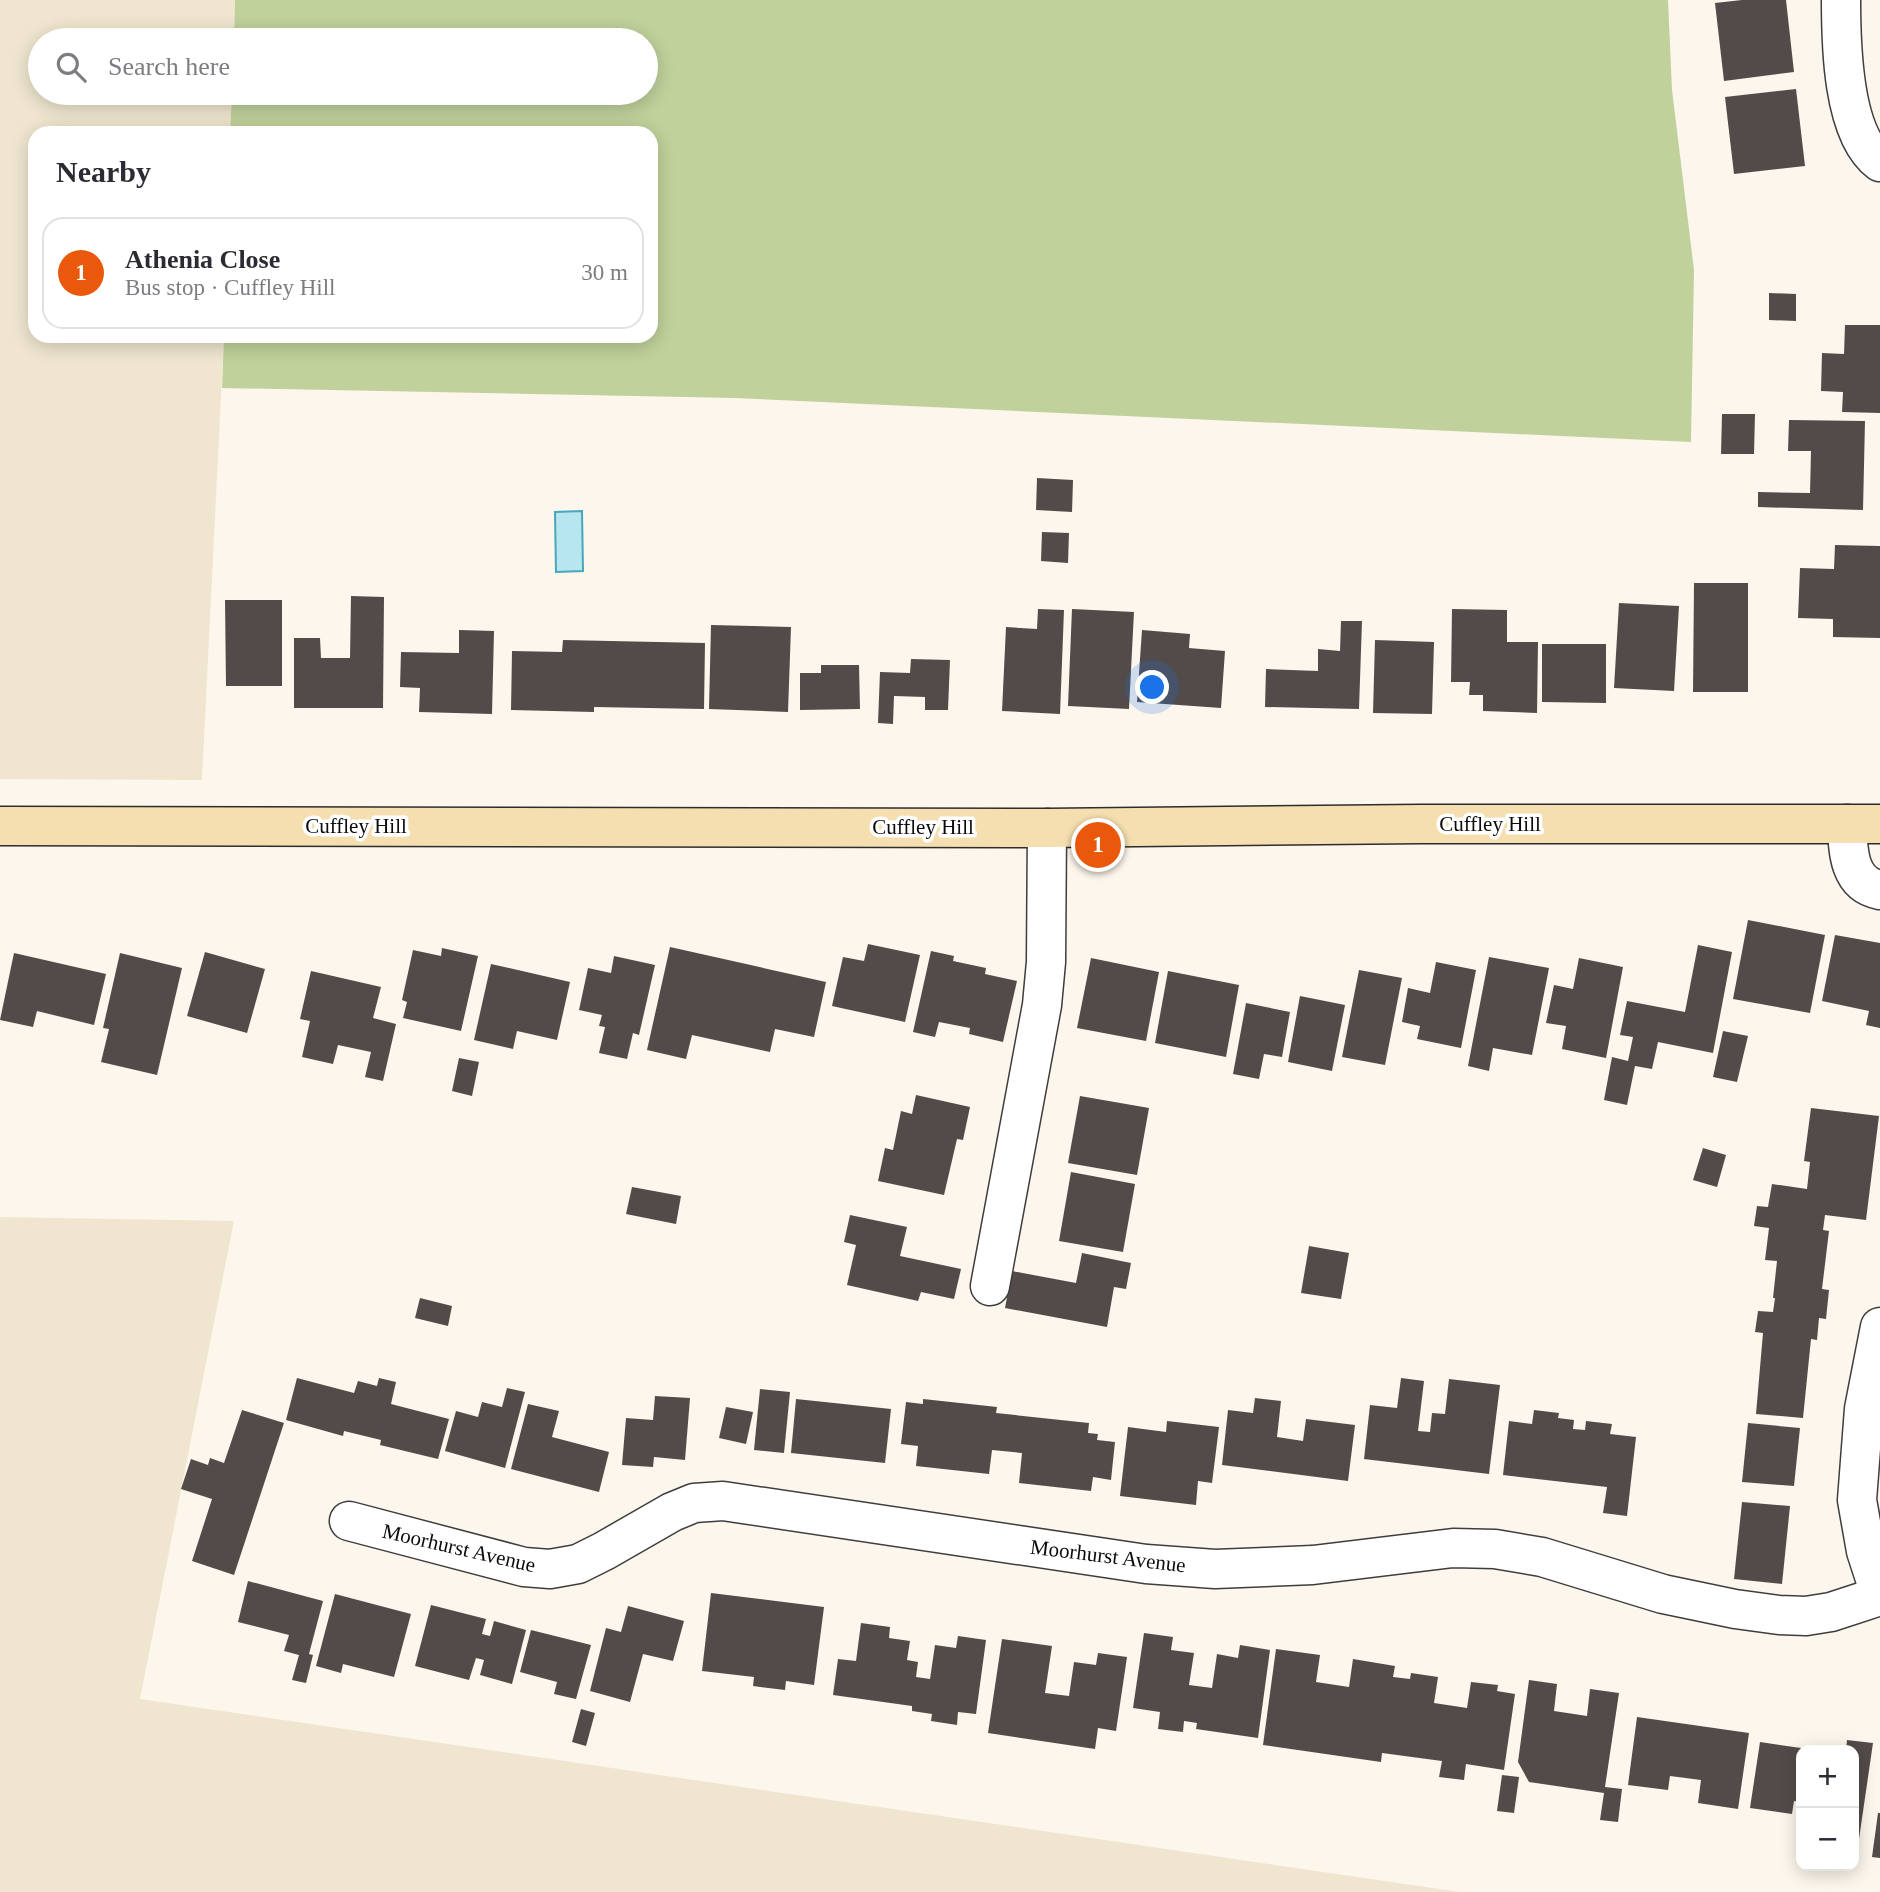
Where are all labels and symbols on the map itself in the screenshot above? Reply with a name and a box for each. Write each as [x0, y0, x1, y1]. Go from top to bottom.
your location [1135, 670, 1169, 704]
street label: Cuffley Hill [1439, 812, 1541, 836]
street label: Cuffley Hill [305, 814, 407, 838]
street label: Cuffley Hill [872, 815, 974, 839]
pin: 1 [1075, 819, 1121, 871]
street label: Moorhurst Avenue [380, 1519, 538, 1577]
street label: Moorhurst Avenue [1029, 1535, 1187, 1577]

